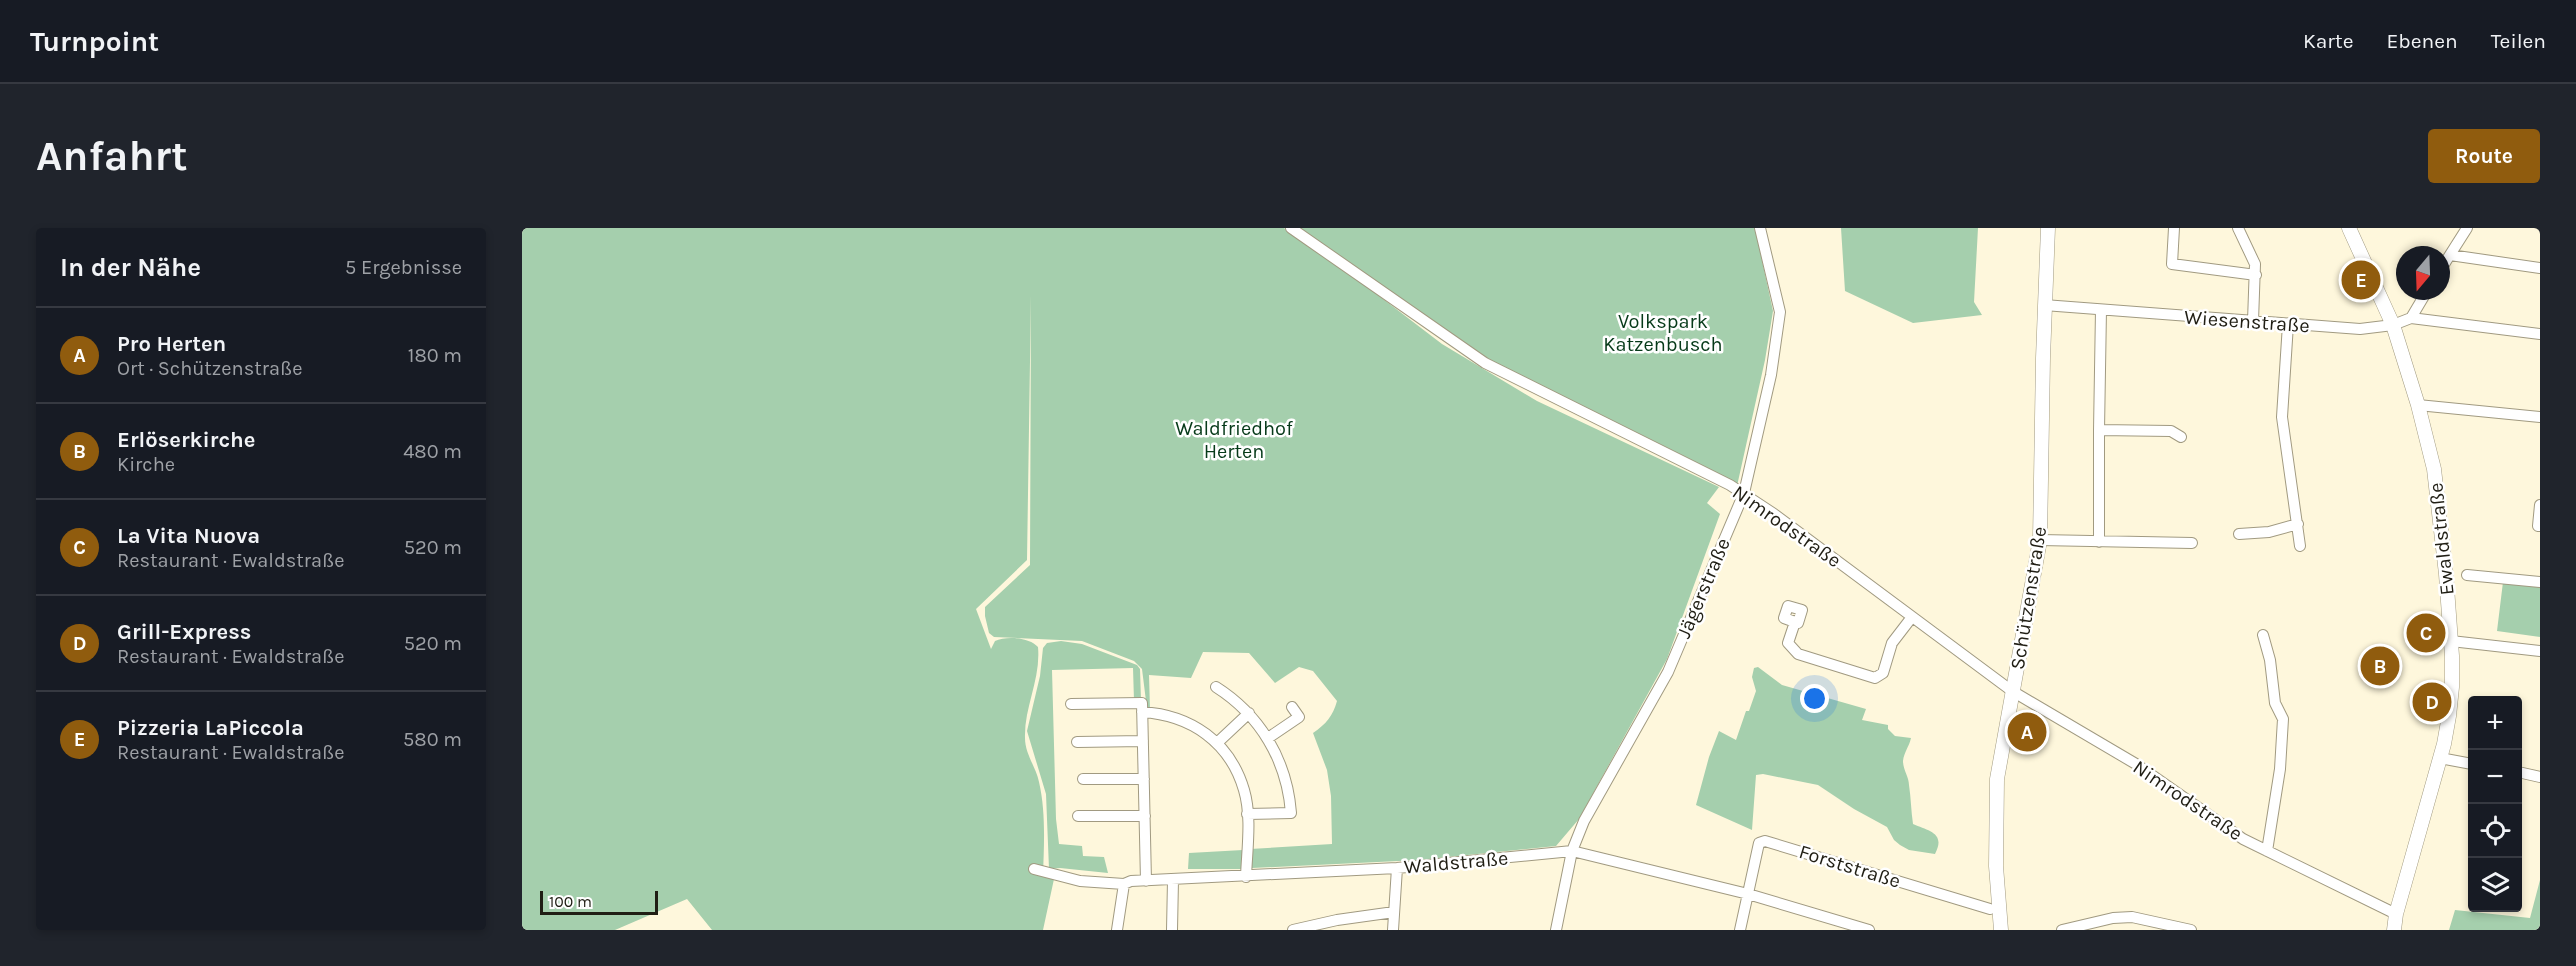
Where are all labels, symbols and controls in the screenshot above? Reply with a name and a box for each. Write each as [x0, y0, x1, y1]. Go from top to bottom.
text: Turnpoint [30, 25, 159, 58]
text: Karte [2303, 29, 2354, 53]
text: Ebenen [2387, 29, 2458, 53]
text: Teilen [2491, 29, 2546, 53]
button: Route [2428, 129, 2540, 183]
text: Anfahrt [36, 131, 188, 181]
north arrow [2396, 246, 2450, 300]
text: In der Nähe [60, 252, 201, 283]
text: 5 Ergebnisse [345, 256, 462, 279]
pin: E [2342, 257, 2380, 302]
street label: Wiesenstraße [2183, 306, 2311, 337]
park label: Volkspark Katzenbusch [1603, 310, 1723, 356]
text: Pro Herten [117, 331, 226, 357]
text: A [73, 344, 86, 367]
text: 180 m [408, 344, 462, 367]
text: Ort · Schützenstraße [117, 357, 302, 380]
park label: Waldfriedhof Herten [1175, 417, 1293, 463]
text: Erlöserkirche [117, 427, 255, 453]
text: B [73, 440, 86, 463]
text: 480 m [403, 440, 462, 463]
text: Kirche [117, 453, 175, 476]
street label: Nimrodstraße [1728, 481, 1845, 572]
street label: Ewaldstraße [2424, 482, 2459, 596]
text: La Vita Nuova [117, 523, 260, 549]
street label: Schützenstraße [2006, 525, 2051, 671]
street label: Jägerstraße [1672, 535, 1735, 642]
text: C [73, 536, 86, 559]
text: 520 m [404, 536, 462, 559]
text: Restaurant · Ewaldstraße [117, 549, 345, 572]
pin: C [2406, 610, 2446, 656]
text: Grill-Express [117, 619, 251, 645]
text: D [73, 632, 86, 655]
text: 520 m [404, 632, 462, 655]
pin: B [2360, 644, 2400, 688]
text: Restaurant · Ewaldstraße [117, 645, 345, 668]
pin: D [2412, 680, 2452, 724]
your location [1800, 684, 1829, 713]
map controls [2468, 696, 2522, 912]
button: + [2468, 696, 2522, 750]
pin: A [2008, 710, 2046, 754]
text: Pizzeria LaPiccola [117, 715, 304, 741]
text: E [74, 728, 85, 751]
text: 580 m [403, 728, 462, 751]
text: Restaurant · Ewaldstraße [117, 741, 345, 764]
button: − [2468, 750, 2522, 804]
street label: Nimrodstraße [2129, 755, 2247, 846]
button: locate [2468, 804, 2522, 858]
street label: Forststraße [1796, 840, 1903, 893]
street label: Waldstraße [1403, 846, 1509, 879]
button: layers [2468, 858, 2522, 912]
scale bar [540, 888, 658, 916]
text: 100 m [549, 892, 592, 911]

